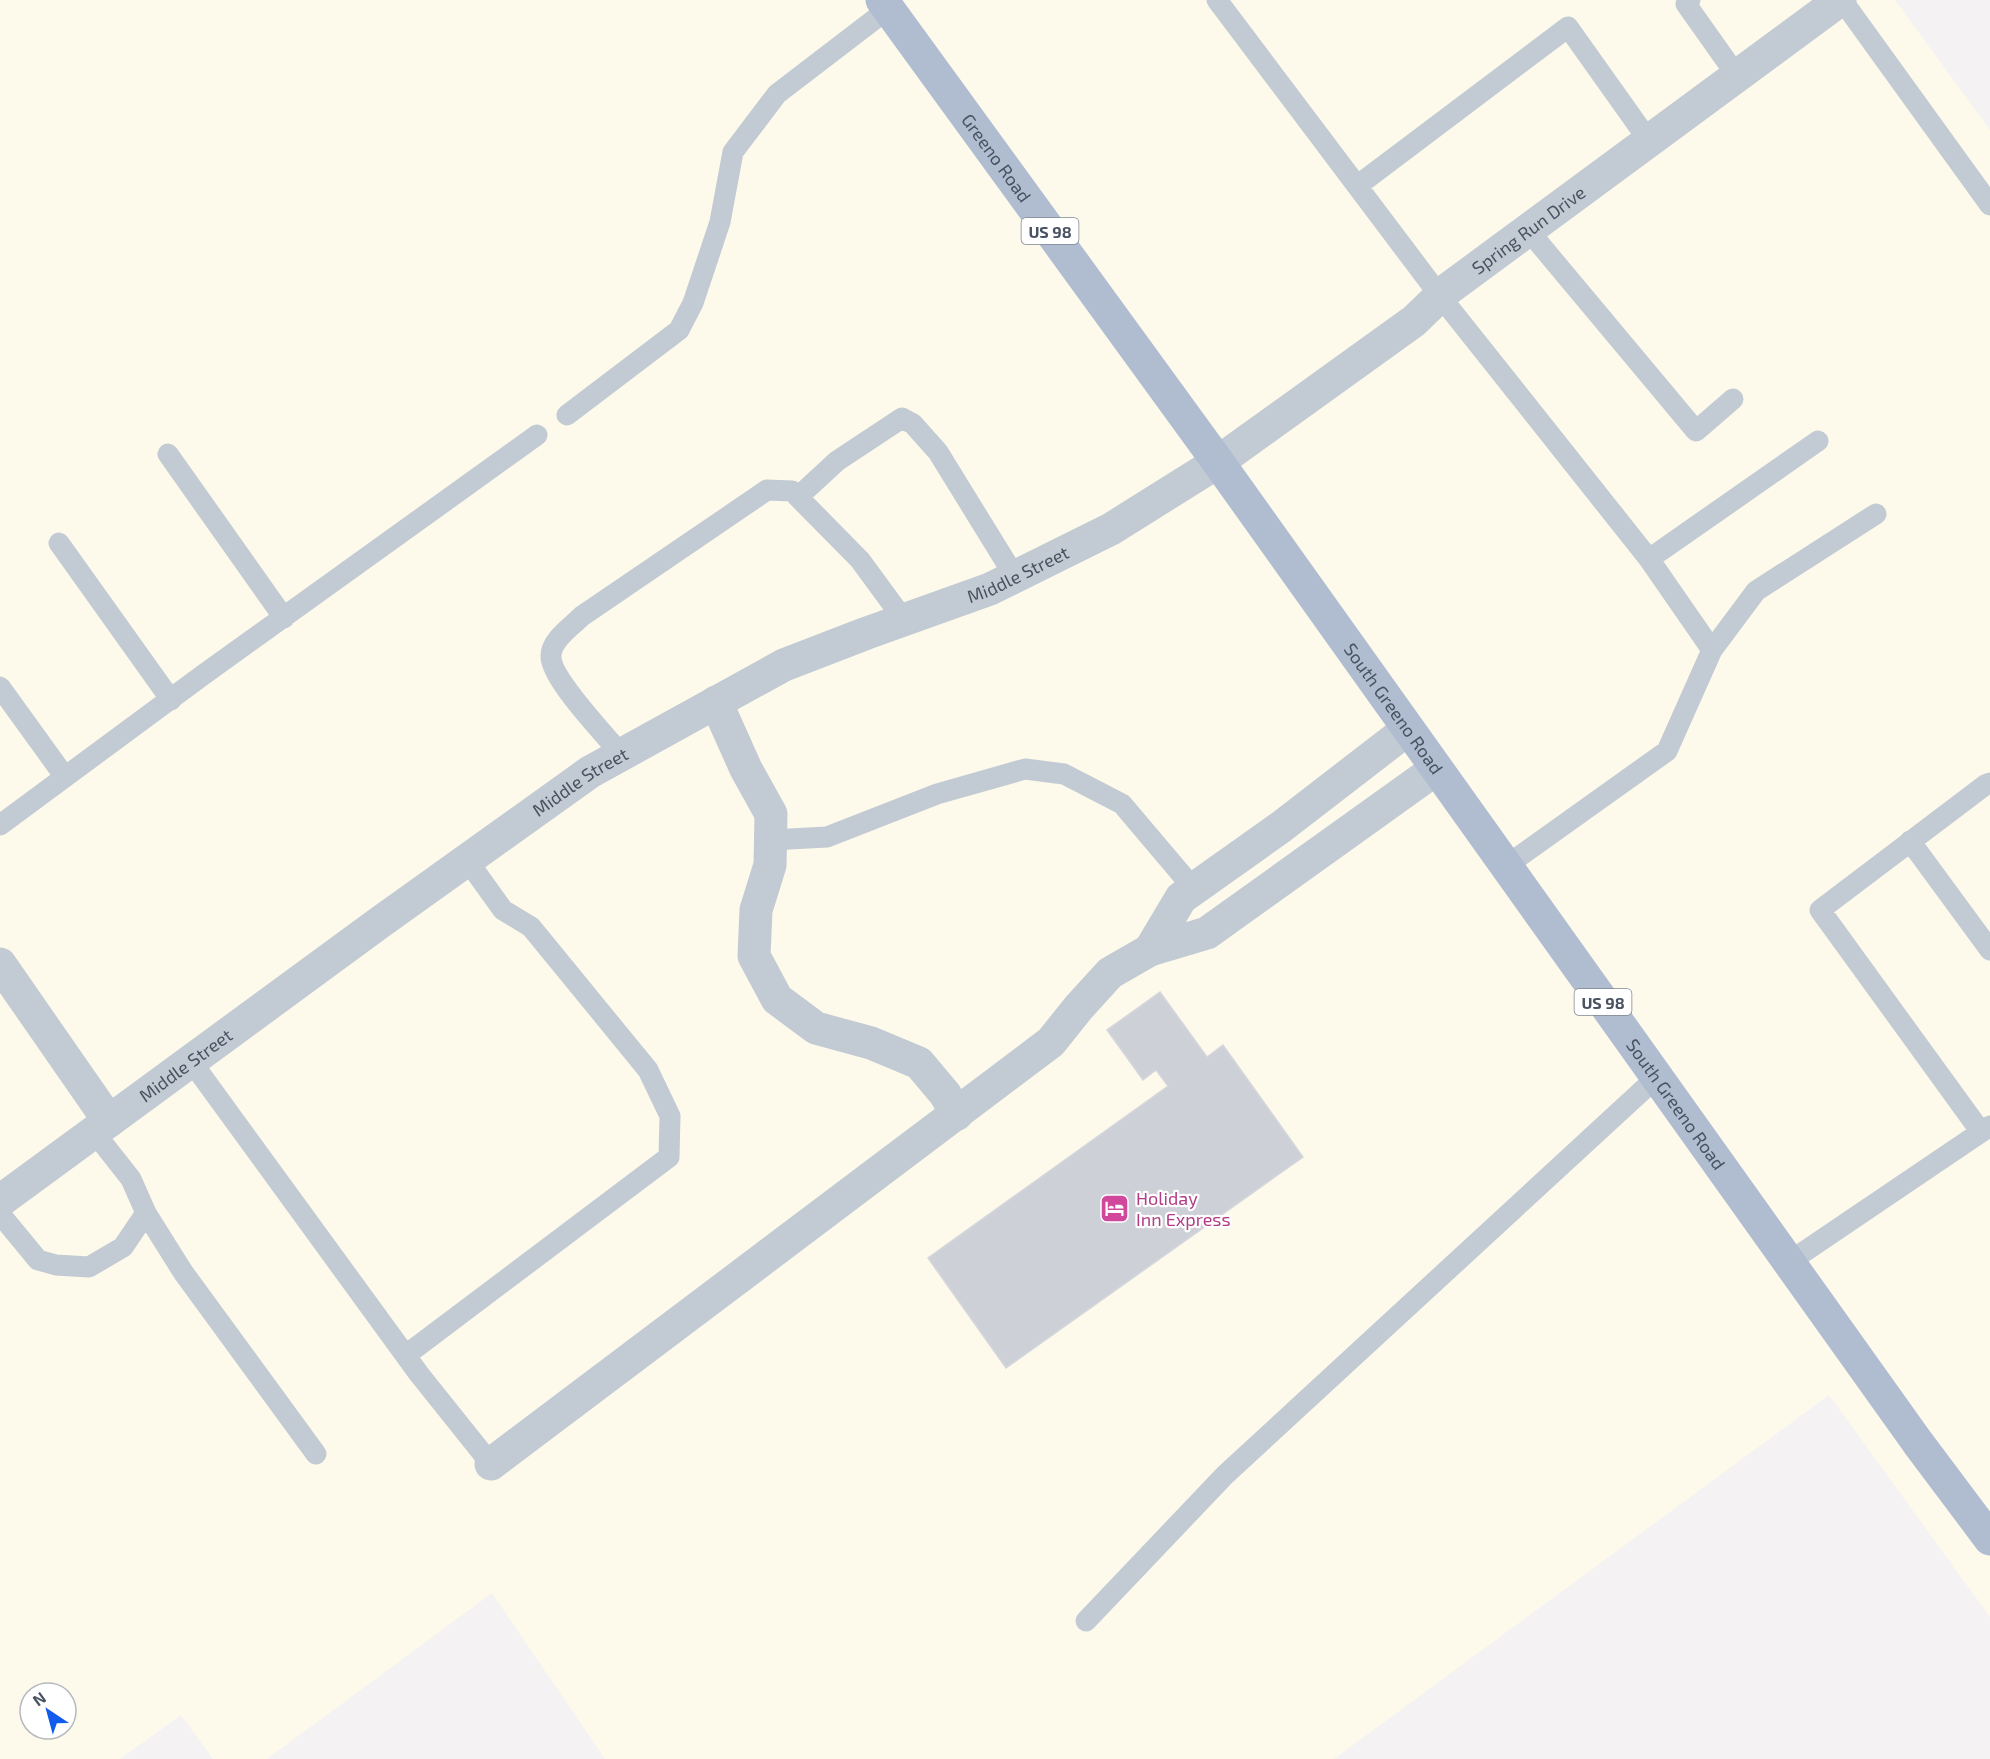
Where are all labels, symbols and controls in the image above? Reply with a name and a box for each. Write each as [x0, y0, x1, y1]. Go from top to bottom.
street label: Greeno Road [957, 109, 1036, 206]
street label: Spring Run Drive [1467, 181, 1589, 279]
road number: US 98 [1022, 218, 1078, 244]
street label: Middle Street [964, 541, 1072, 607]
street label: South Greeno Road [1340, 639, 1448, 778]
street label: Middle Street [528, 742, 632, 821]
road number: US 98 [1574, 989, 1632, 1015]
street label: Middle Street [135, 1023, 236, 1106]
street label: South Greeno Road [1622, 1034, 1730, 1174]
place label: Holiday Inn Express [1136, 1187, 1231, 1230]
hotel icon: Holiday Inn Express [1099, 1192, 1131, 1224]
north arrow [18, 1681, 78, 1741]
text: N [29, 1687, 49, 1710]

